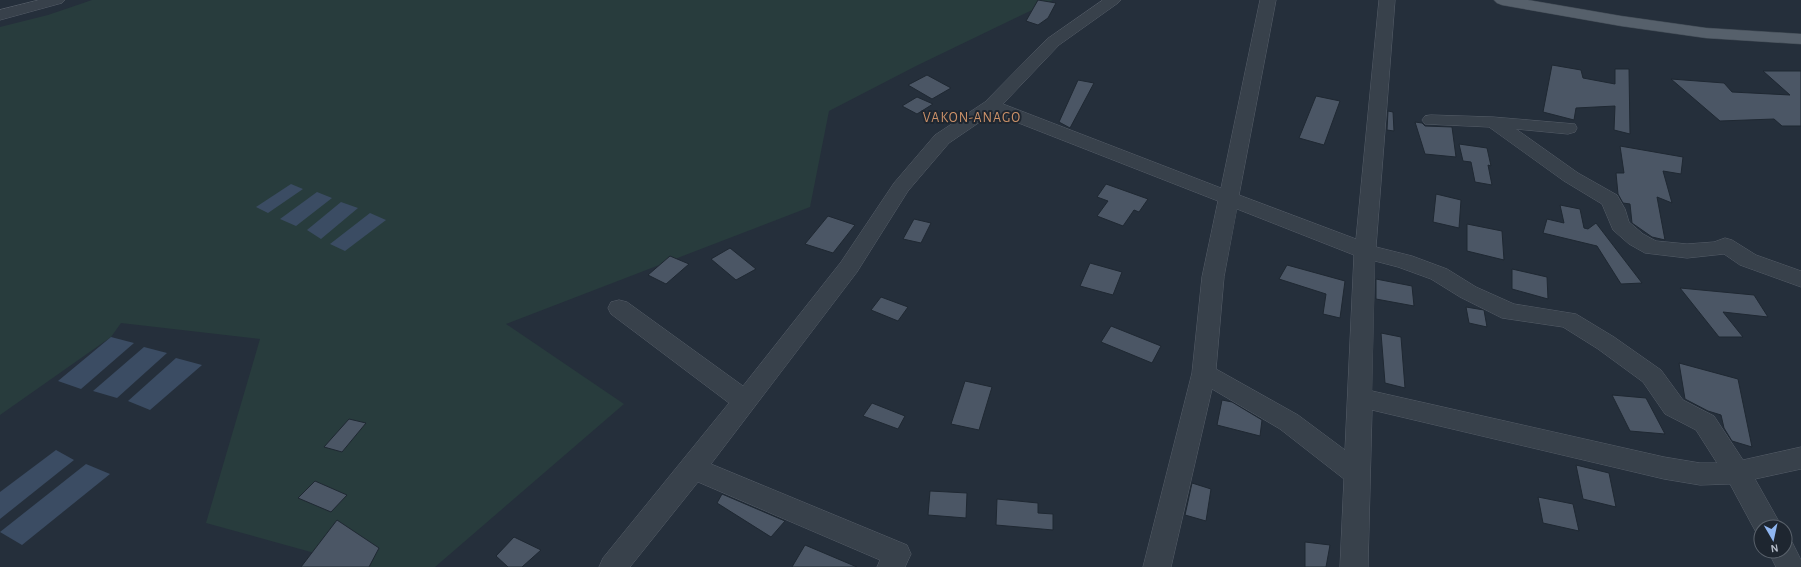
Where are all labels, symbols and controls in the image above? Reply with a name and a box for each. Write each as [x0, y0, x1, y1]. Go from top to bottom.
district label: VAKON-ANAGO [923, 111, 1021, 125]
north arrow [1753, 519, 1793, 559]
text: N [1770, 542, 1779, 554]

